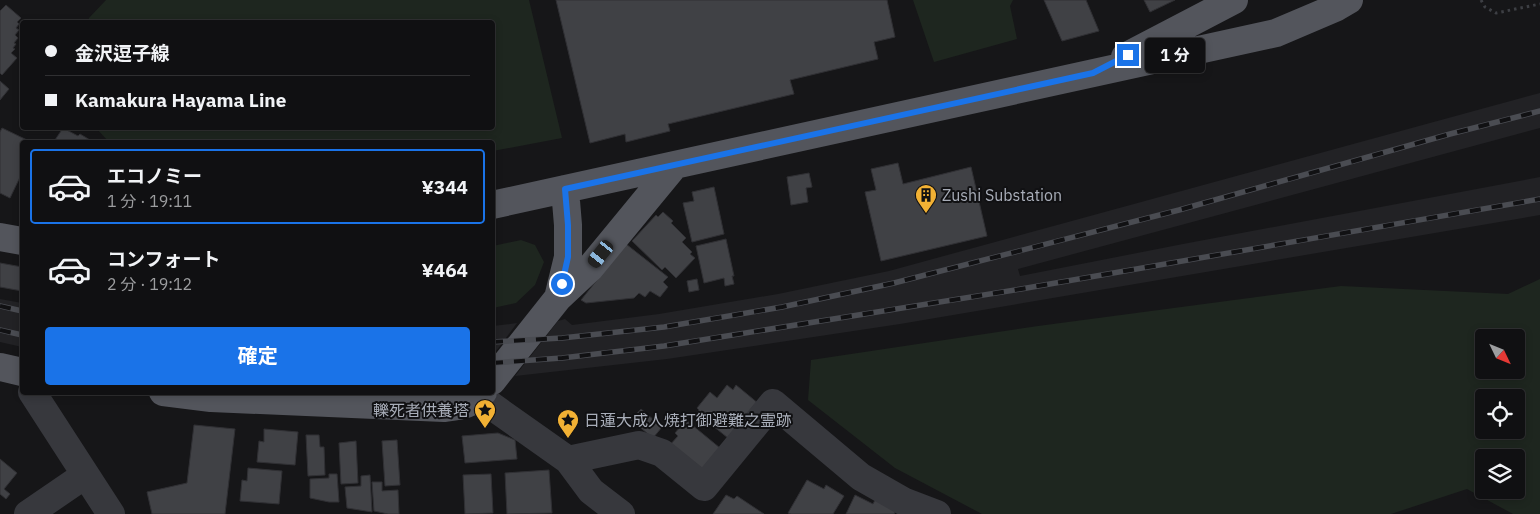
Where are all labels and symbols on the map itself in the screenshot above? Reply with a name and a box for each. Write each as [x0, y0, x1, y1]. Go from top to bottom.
callout: 1 分 [1146, 38, 1206, 72]
route end [1117, 44, 1139, 66]
building icon: Zushi Substation [914, 183, 938, 214]
place label: Zushi Substation [942, 185, 1062, 205]
car [585, 238, 616, 270]
route start [551, 273, 573, 295]
north arrow [1475, 329, 1525, 379]
place icon: 轢死者供養塔 [473, 398, 497, 429]
place label: 轢死者供養塔 [373, 400, 469, 420]
place icon: 日蓮大成人焼打御避難之霊跡 [556, 408, 580, 439]
place label: 日蓮大成人焼打御避難之霊跡 [584, 410, 792, 430]

